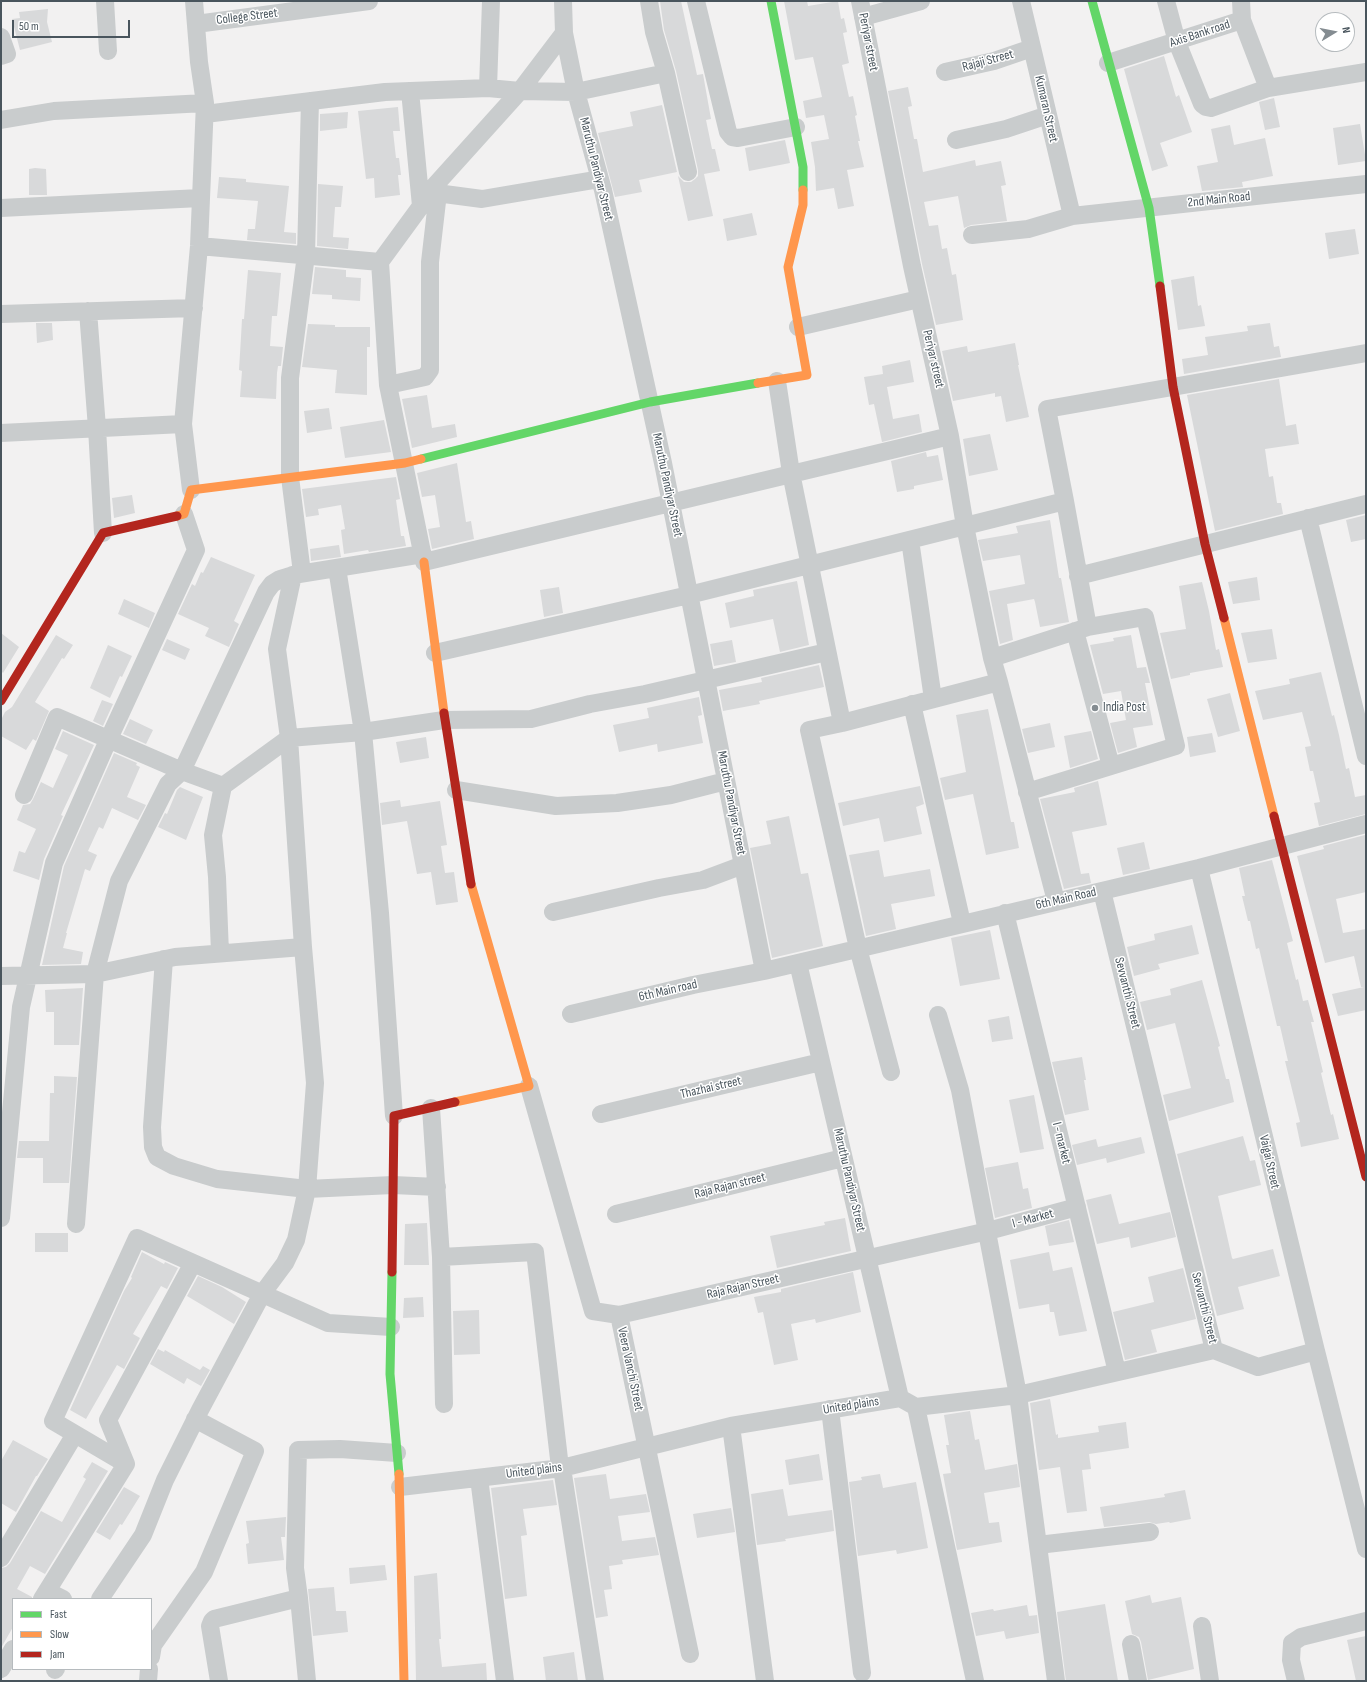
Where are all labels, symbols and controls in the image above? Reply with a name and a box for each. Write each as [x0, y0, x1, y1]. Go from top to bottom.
street label: College Street [216, 6, 278, 28]
scale bar [14, 12, 132, 38]
street label: Periyar street [855, 12, 881, 72]
north arrow [1315, 12, 1355, 52]
street label: Axis Bank road [1168, 17, 1232, 51]
text: 50 m [19, 19, 39, 34]
text: N [1339, 26, 1353, 34]
street label: Rajaji Street [961, 47, 1015, 75]
street label: Kumaran Street [1031, 74, 1061, 144]
street label: Maruthu Pandiyar Street [576, 116, 616, 222]
street label: 2nd Main Road [1187, 189, 1251, 211]
street label: Periyar street [919, 328, 947, 390]
street label: Maruthu Pandiyar Street [648, 432, 686, 538]
place label: India Post [1103, 700, 1146, 716]
marker: India Post [1090, 703, 1100, 713]
street label: Maruthu Pandiyar Street [713, 750, 749, 856]
street label: 6th Main Road [1034, 884, 1098, 914]
street label: Sevvanthi Street [1111, 956, 1143, 1030]
street label: 6th Main road [637, 977, 699, 1005]
street label: Thazhai street [679, 1073, 743, 1103]
street label: I - market [1048, 1120, 1074, 1166]
street label: Maruthu Pandiyar Street [830, 1127, 868, 1233]
street label: Vaigai Street [1255, 1134, 1283, 1190]
street label: Raja Rajan street [693, 1170, 767, 1202]
street label: I - Market [1011, 1206, 1055, 1232]
street label: Raja Rajan Street [705, 1271, 781, 1303]
street label: Sevvanthi Street [1188, 1271, 1220, 1345]
street label: Veera Vanchi Street [614, 1326, 646, 1412]
street label: United plains [822, 1394, 880, 1418]
street label: United plains [505, 1460, 563, 1482]
legend [12, 1598, 152, 1670]
text: Fast [50, 1607, 67, 1622]
text: Slow [50, 1627, 69, 1642]
text: Jam [50, 1647, 65, 1662]

